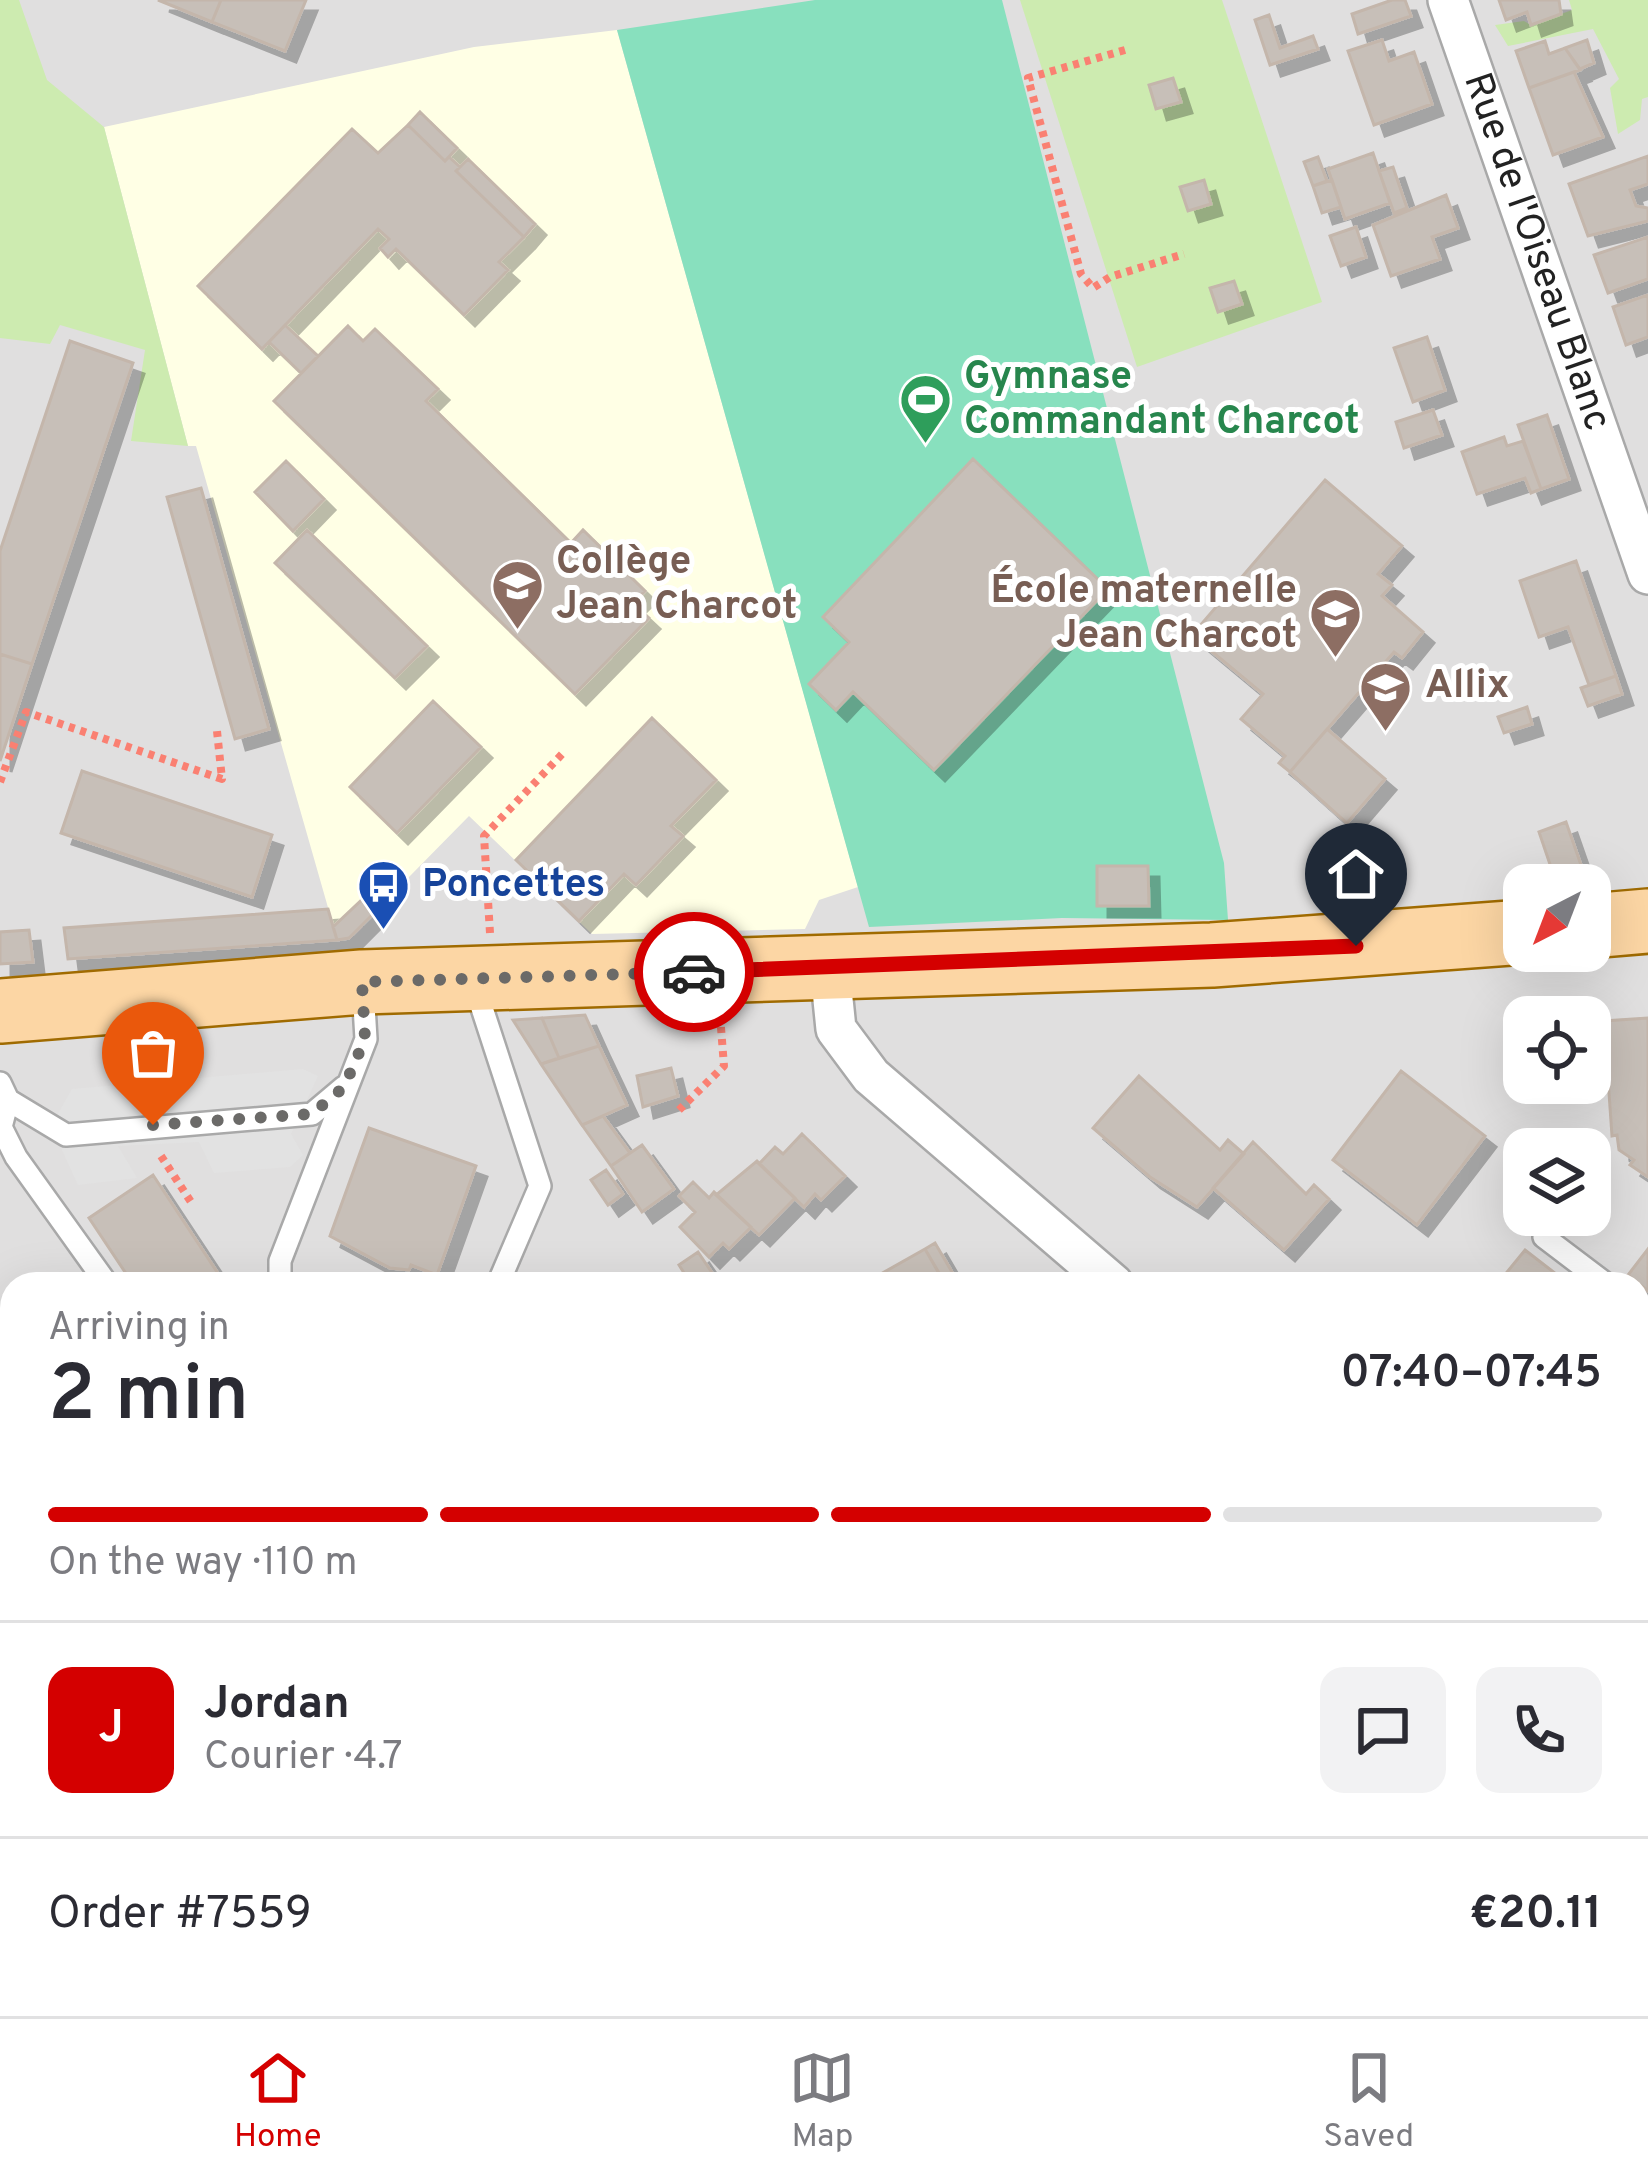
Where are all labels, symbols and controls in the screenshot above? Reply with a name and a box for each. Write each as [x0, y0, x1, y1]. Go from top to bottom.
street label: Rue de l'Oiseau Blanc [1451, 67, 1621, 438]
place label: Gymnase Commandant Charcot [964, 354, 1360, 448]
sports icon: Gymnase Commandant Charcot [897, 372, 953, 446]
place label: Collège Jean Charcot [556, 539, 797, 633]
school or university icon: Collège Jean Charcot [489, 557, 545, 631]
place label: École maternelle Jean Charcot [991, 565, 1297, 662]
school or university icon: École maternelle Jean Charcot [1308, 586, 1364, 660]
school or university icon: Allix [1358, 659, 1414, 733]
place label: Allix [1425, 663, 1509, 712]
pin [1305, 823, 1407, 946]
icon: home [1323, 841, 1389, 907]
bus stop icon: Poncettes [355, 858, 411, 932]
place label: Poncettes [422, 862, 605, 911]
north arrow [1503, 864, 1611, 972]
map controls [1503, 864, 1611, 1236]
courier [634, 912, 754, 1032]
icon: car [661, 939, 727, 1005]
button: locate [1503, 996, 1611, 1104]
pin [102, 1002, 204, 1125]
icon: bag [120, 1020, 186, 1086]
button: layers [1503, 1128, 1611, 1236]
text: Arriving in [48, 1305, 230, 1354]
text: 07:40–07:45 [1340, 1346, 1602, 1403]
text: 2 min [48, 1349, 249, 1448]
text: On the way · 110 m [48, 1540, 358, 1589]
button: chat [1320, 1667, 1446, 1793]
button: phone [1476, 1667, 1602, 1793]
text: Jordan [204, 1677, 350, 1734]
text: J [98, 1701, 124, 1758]
text: Courier · 4.7 [204, 1734, 403, 1783]
text: Order #7559 [48, 1887, 312, 1944]
text: €20.11 [1469, 1887, 1602, 1944]
tab: Home [234, 2045, 322, 2159]
tab: Map [789, 2045, 855, 2159]
tab: Saved [1323, 2045, 1414, 2159]

